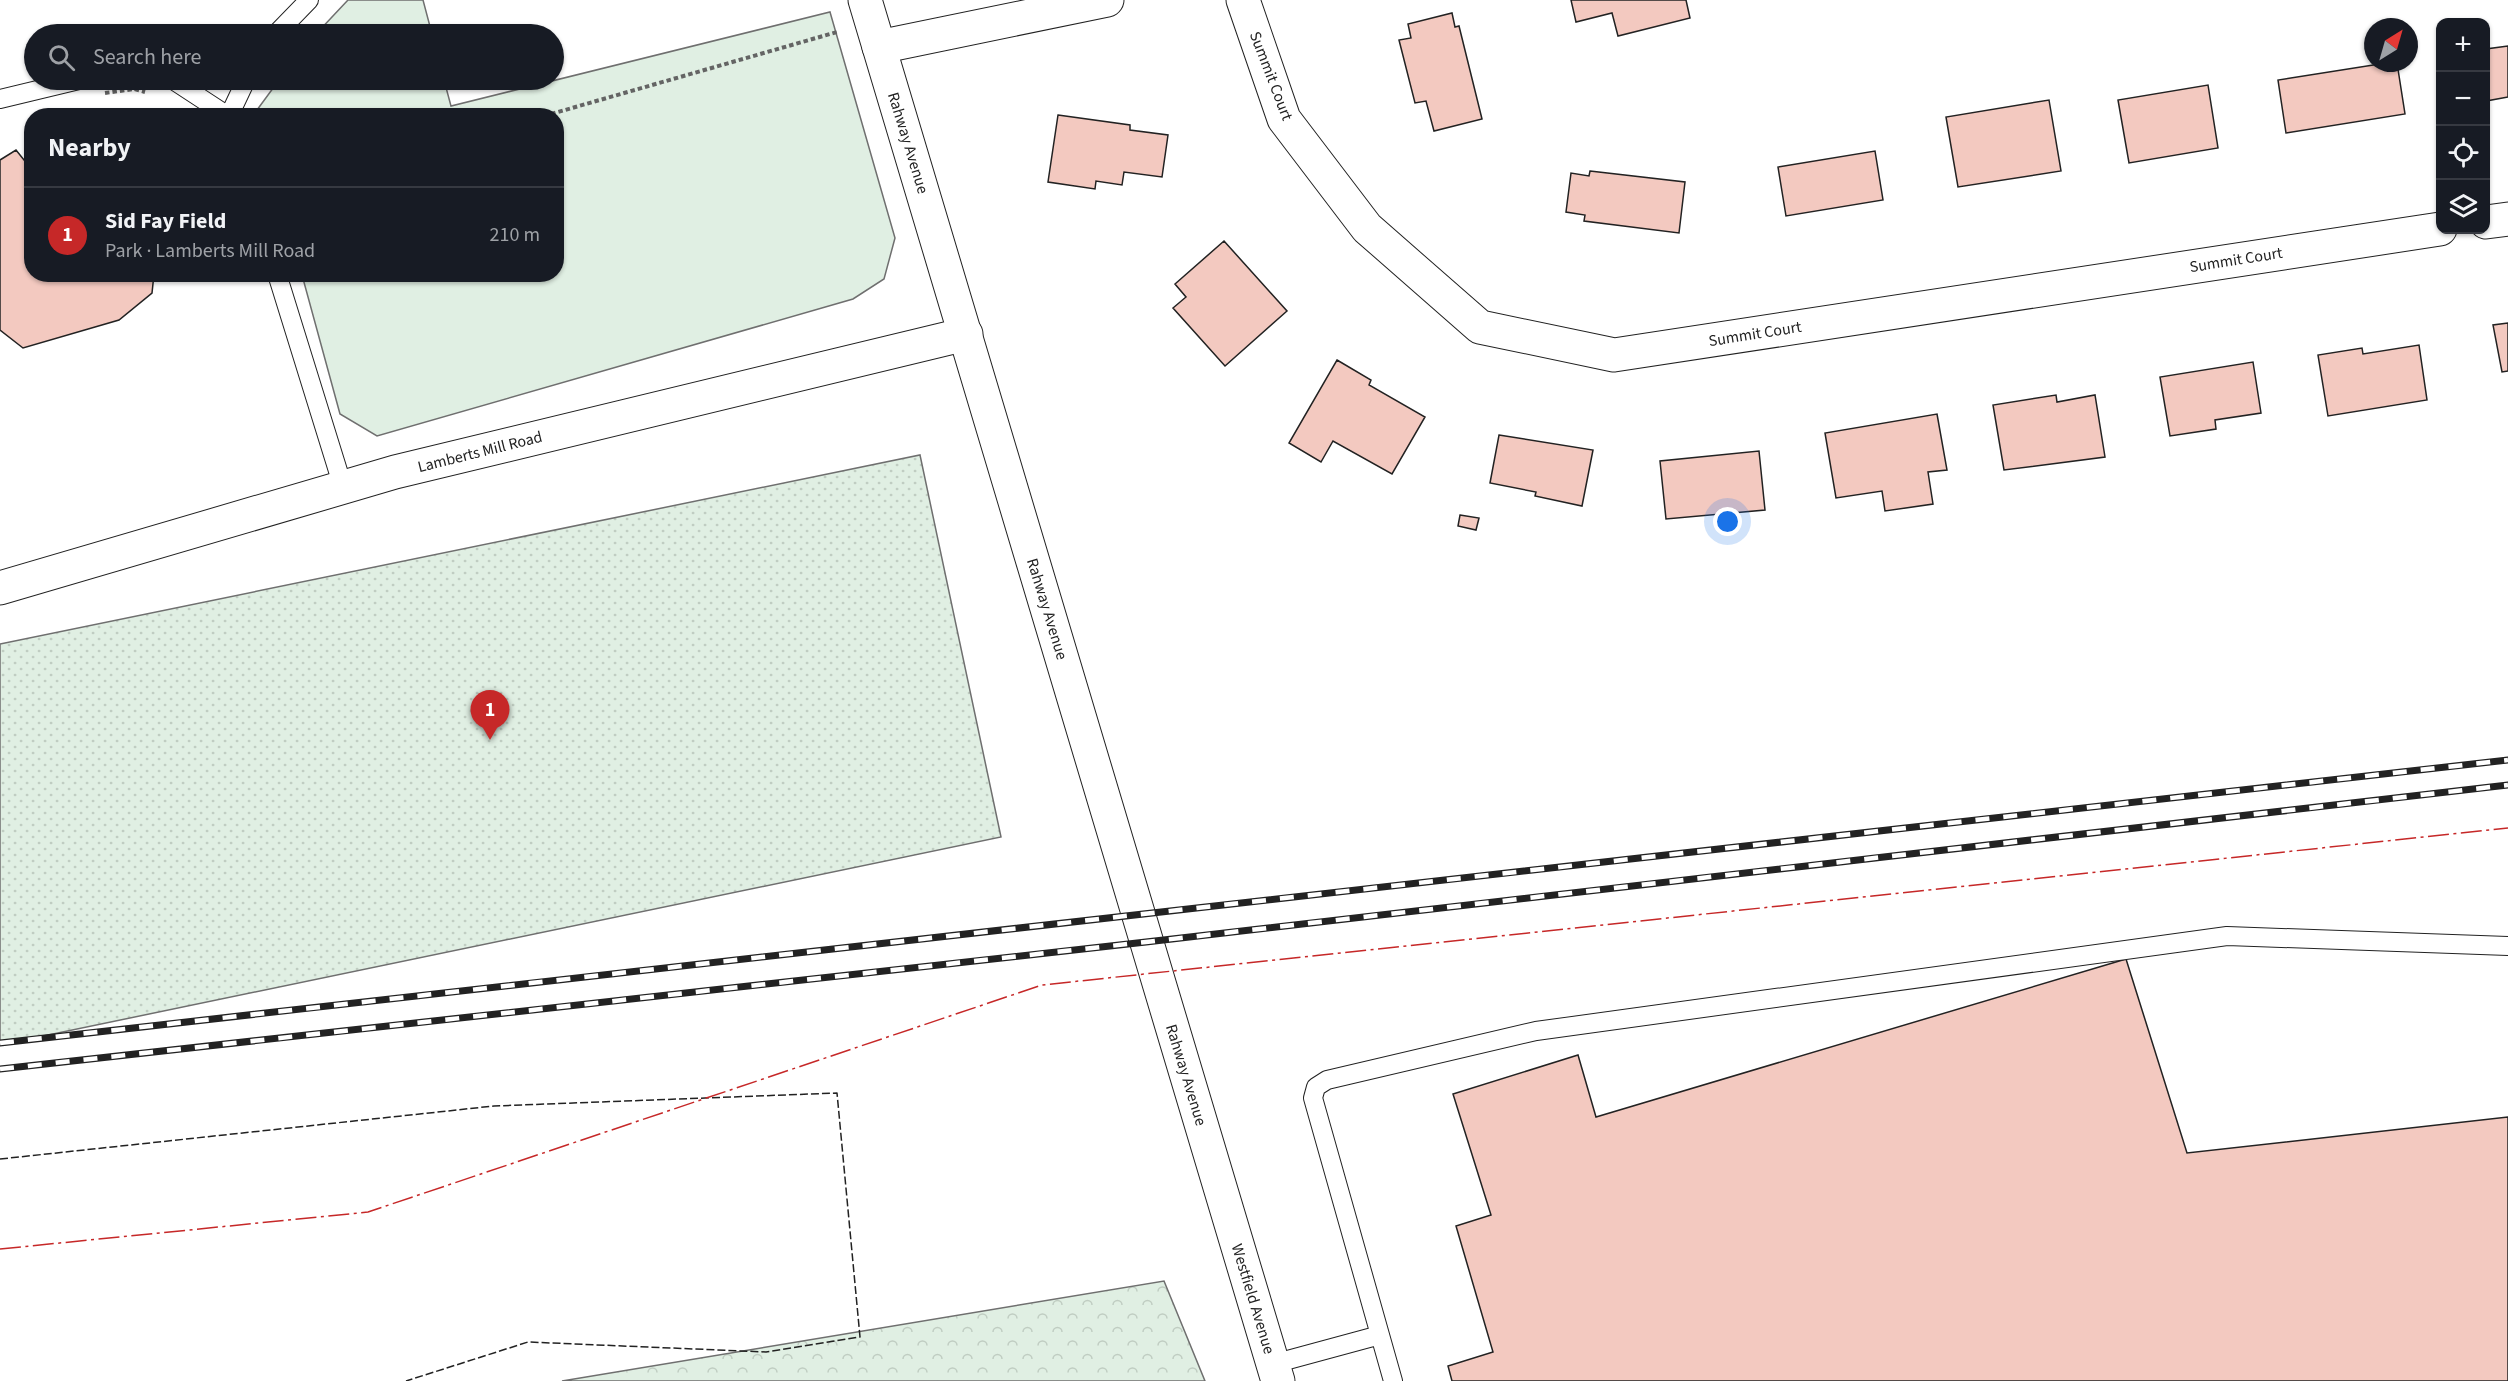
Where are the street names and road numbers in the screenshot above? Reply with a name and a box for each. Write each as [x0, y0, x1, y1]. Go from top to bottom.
street label: Summit Court [1244, 28, 1298, 124]
street label: Rahway Avenue [882, 89, 934, 197]
street label: Summit Court [2188, 242, 2285, 278]
street label: Summit Court [1707, 316, 1804, 352]
street label: Lamberts Mill Road [415, 426, 545, 478]
street label: Rahway Avenue [1021, 555, 1073, 663]
street label: Rahway Avenue [1160, 1021, 1212, 1129]
street label: Westfield Avenue [1226, 1241, 1280, 1357]

